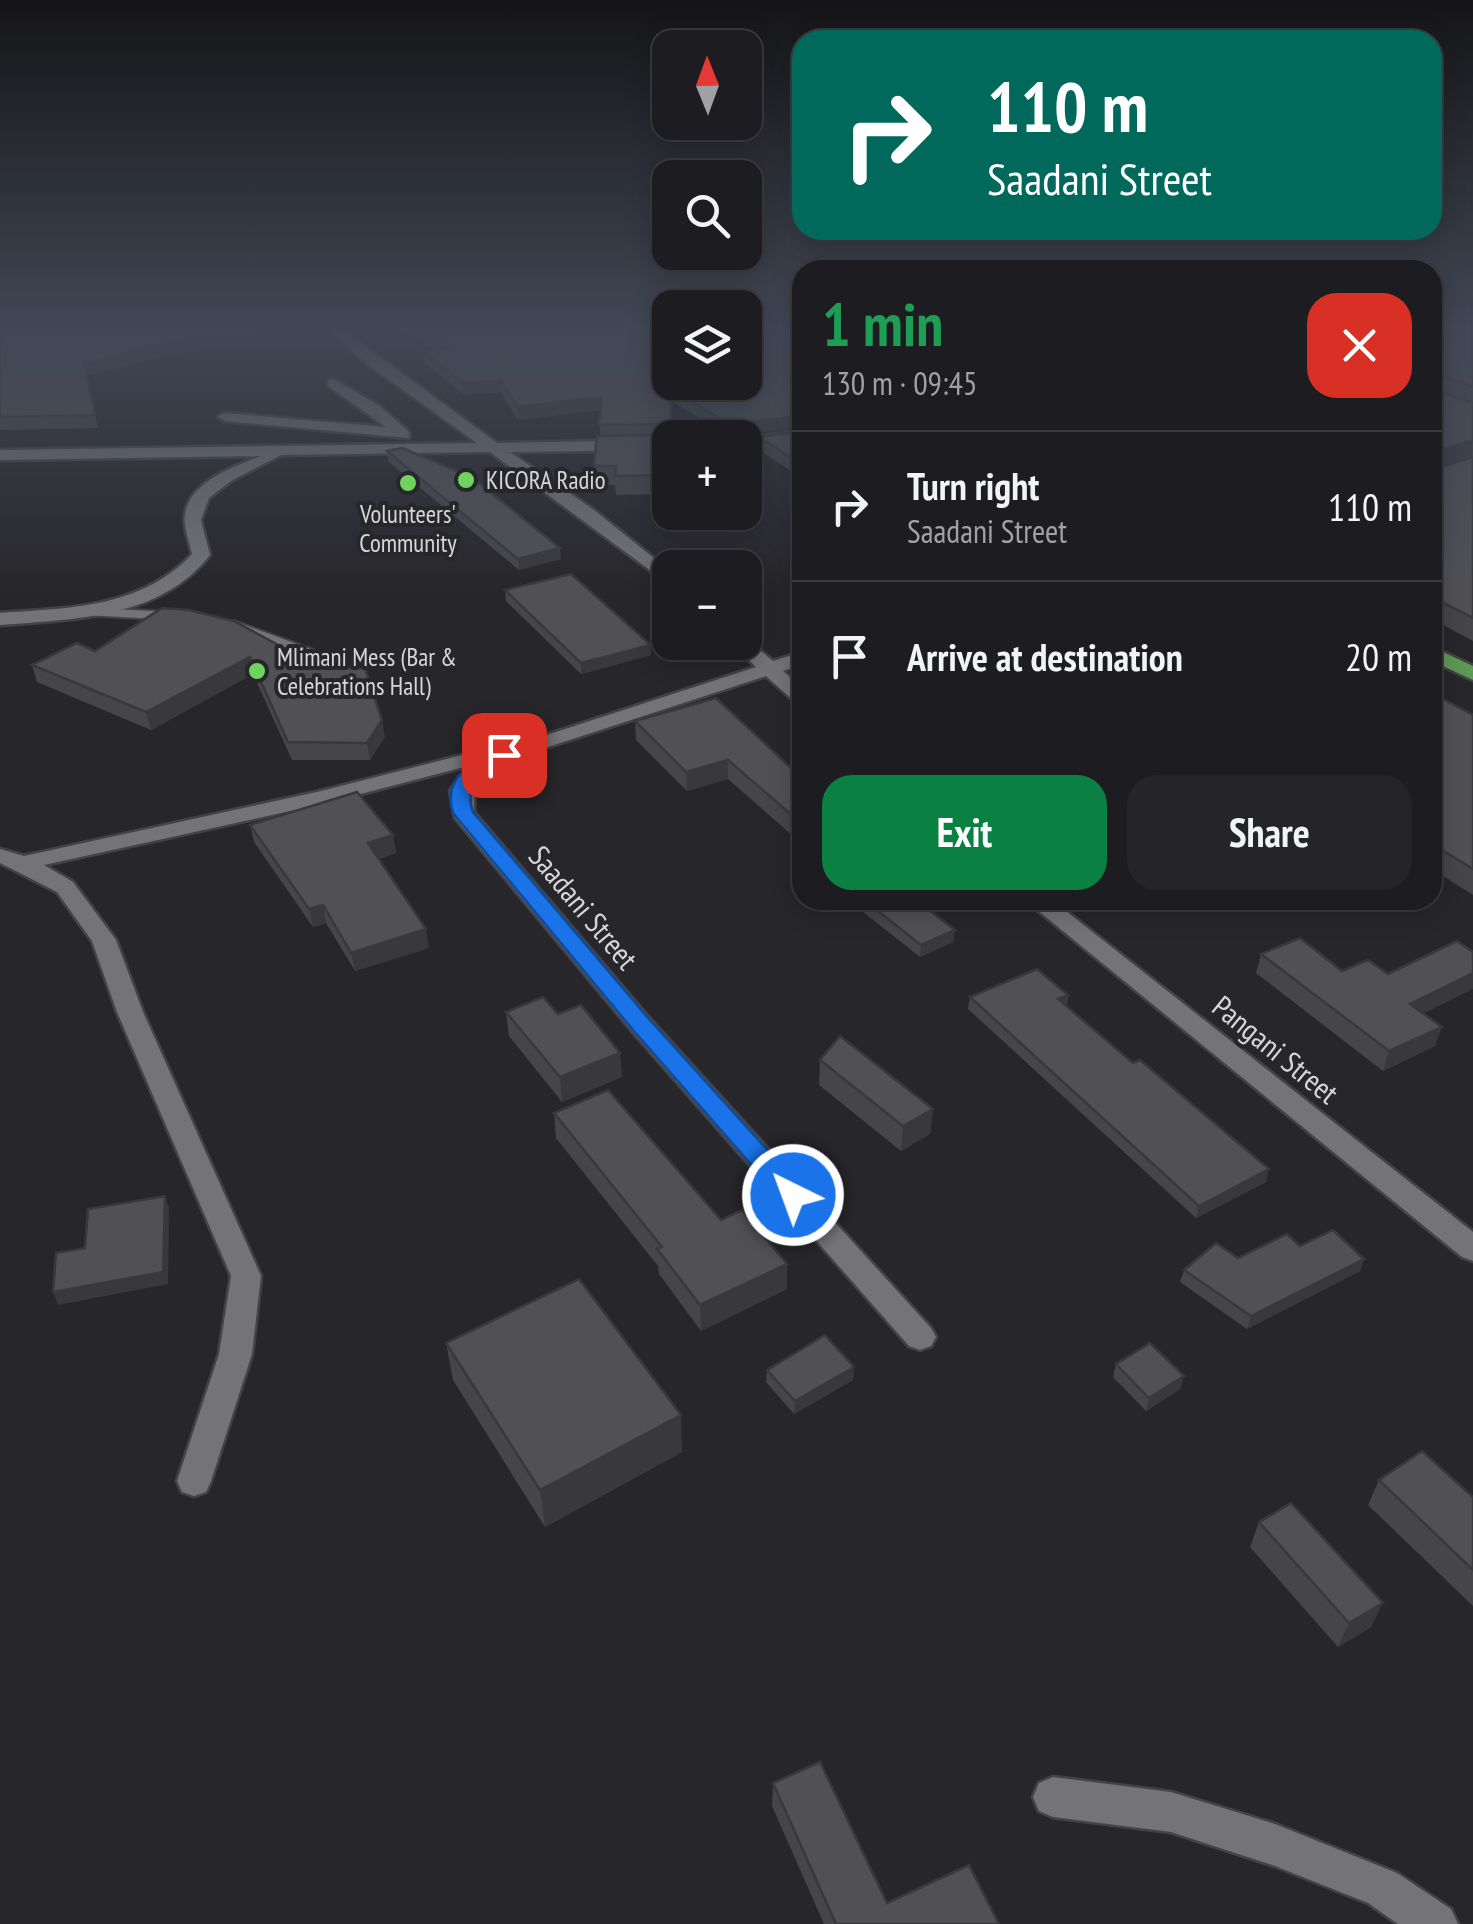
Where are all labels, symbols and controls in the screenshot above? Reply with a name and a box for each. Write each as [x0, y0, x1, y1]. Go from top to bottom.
north arrow [652, 30, 762, 140]
map controls [652, 30, 762, 660]
text: 110 m [987, 61, 1148, 151]
icon: right [822, 70, 952, 200]
text: Saadani Street [987, 149, 1212, 207]
button: search [652, 160, 762, 270]
text: 1 min [822, 285, 943, 363]
button: layers [652, 290, 762, 400]
button: close [1307, 293, 1412, 398]
text: 130 m · 09:45 [822, 362, 977, 404]
button: + [652, 420, 762, 530]
text: Turn right [907, 461, 1039, 510]
place label: KICORA Radio [486, 464, 606, 496]
marker: KICORA Radio [455, 469, 477, 491]
marker: Volunteers' Community [397, 472, 419, 494]
icon: right [822, 479, 877, 534]
text: 110 m [1328, 482, 1412, 531]
place label: Volunteers' Community [359, 498, 457, 559]
text: Saadani Street [907, 510, 1067, 552]
button: − [652, 550, 762, 660]
icon: arrive [822, 629, 877, 684]
text: Arrive at destination [907, 632, 1183, 681]
text: 20 m [1345, 632, 1412, 681]
place label: Mlimani Mess (Bar & Celebrations Hall) [277, 641, 457, 702]
marker: Mlimani Mess (Bar & Celebrations Hall) [246, 660, 268, 682]
pin [462, 713, 547, 798]
icon: arrive [477, 728, 532, 783]
button: Exit [822, 775, 1107, 890]
button: Share [1127, 775, 1412, 890]
street label: Saadani Street [521, 837, 648, 978]
street label: Pangani Street [1205, 986, 1348, 1112]
position arrow [741, 1143, 845, 1247]

